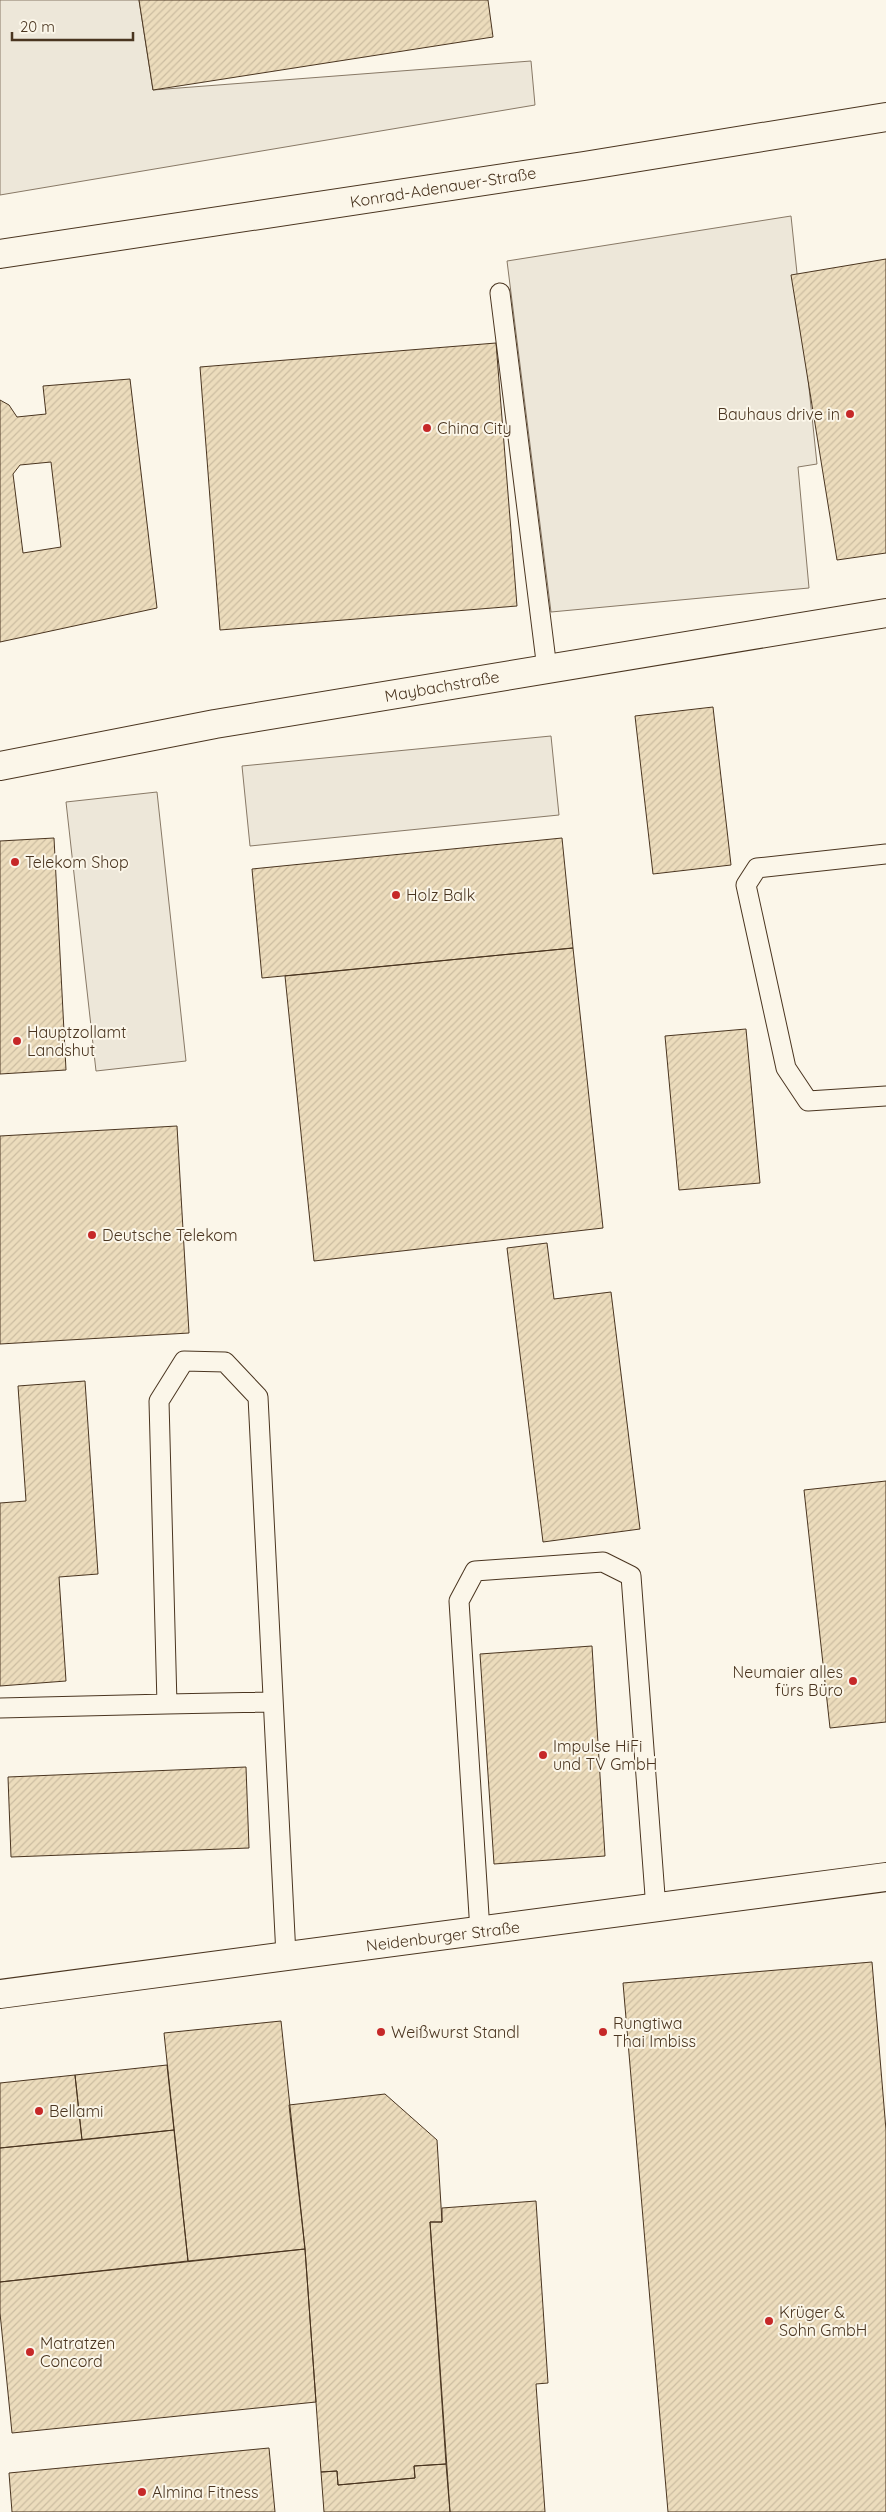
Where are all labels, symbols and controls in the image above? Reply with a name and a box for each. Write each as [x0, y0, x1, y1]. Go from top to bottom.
scale bar [12, 10, 134, 42]
text: 20 m [20, 17, 55, 36]
street label: Konrad-Adenauer-Straße [348, 162, 538, 212]
place label: Bauhaus drive in [718, 404, 840, 424]
marker: Bauhaus drive in [844, 408, 856, 420]
place label: China City [437, 418, 512, 438]
marker: China City [421, 422, 433, 434]
street label: Maybachstraße [383, 666, 501, 706]
place label: Telekom Shop [25, 852, 129, 872]
marker: Telekom Shop [9, 856, 21, 868]
place label: Holz Balk [406, 885, 475, 905]
marker: Holz Balk [390, 889, 402, 901]
place label: Hauptzollamt Landshut [27, 1022, 127, 1060]
marker: Hauptzollamt Landshut [11, 1035, 23, 1047]
place label: Deutsche Telekom [102, 1225, 238, 1245]
marker: Deutsche Telekom [86, 1229, 98, 1241]
place label: Neumaier alles fürs Büro [732, 1662, 843, 1700]
marker: Neumaier alles fürs Büro [847, 1675, 859, 1687]
place label: Impulse HiFi und TV GmbH [553, 1736, 657, 1774]
marker: Impulse HiFi und TV GmbH [537, 1749, 549, 1761]
street label: Neidenburger Straße [365, 1917, 521, 1955]
place label: Rungtiwa Thai Imbiss [613, 2013, 696, 2051]
place label: Weißwurst Standl [391, 2022, 520, 2042]
marker: Weißwurst Standl [375, 2026, 387, 2038]
marker: Rungtiwa Thai Imbiss [597, 2026, 609, 2038]
place label: Bellami [49, 2101, 104, 2121]
marker: Bellami [33, 2105, 45, 2117]
place label: Krüger & Sohn GmbH [779, 2302, 867, 2340]
marker: Krüger & Sohn GmbH [763, 2315, 775, 2327]
place label: Matratzen Concord [40, 2333, 115, 2371]
marker: Matratzen Concord [24, 2346, 36, 2358]
place label: Almina Fitness [152, 2482, 259, 2502]
marker: Almina Fitness [136, 2486, 148, 2498]

